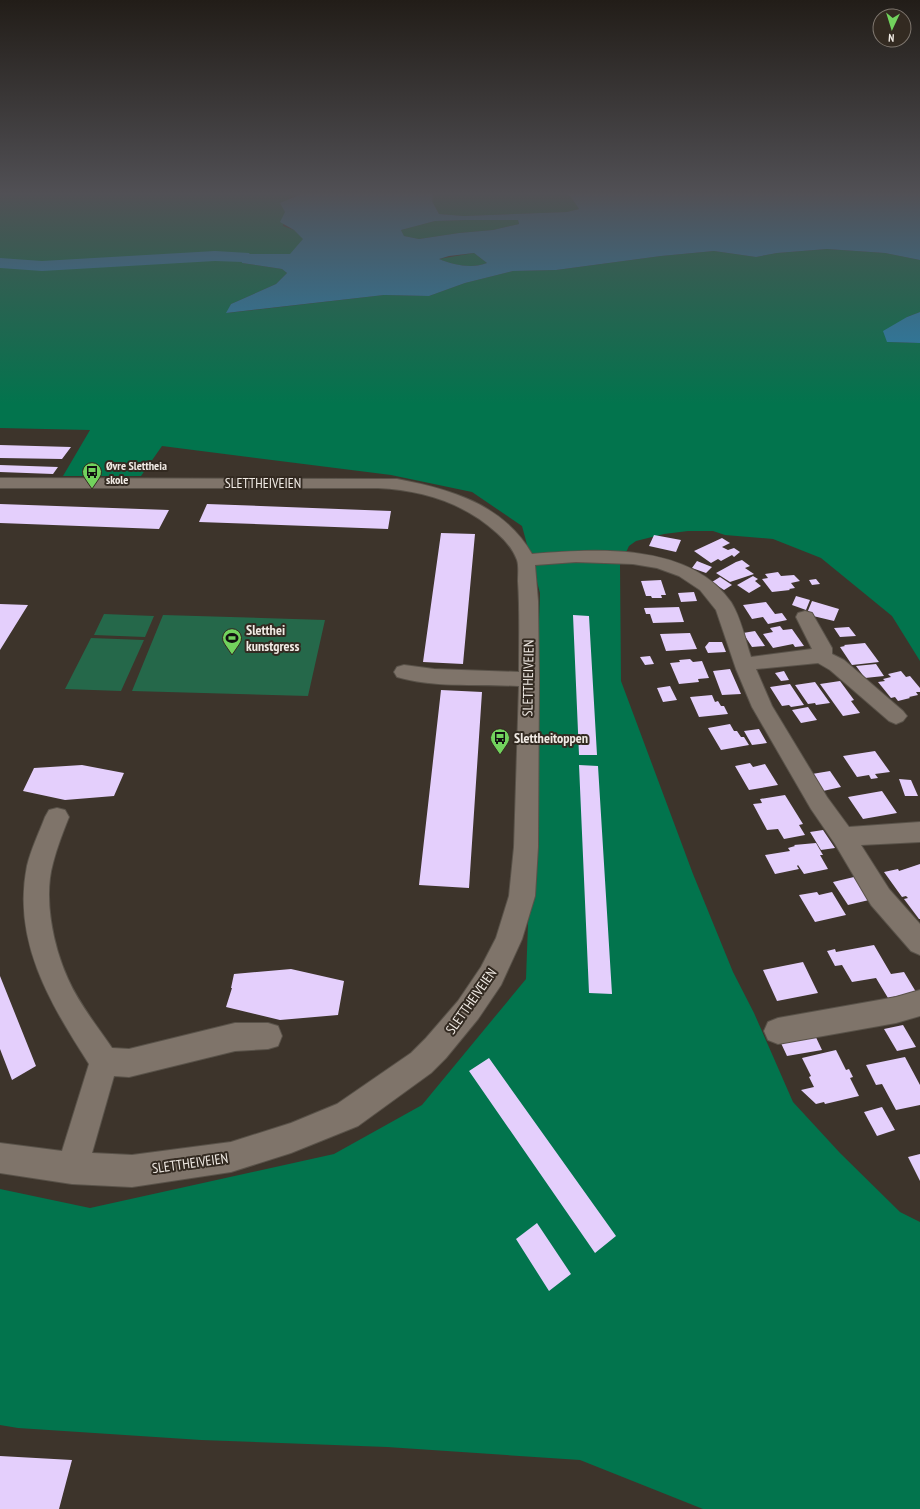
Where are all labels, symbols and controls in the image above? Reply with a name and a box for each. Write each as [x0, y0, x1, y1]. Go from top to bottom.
north arrow [872, 8, 912, 48]
text: N [888, 31, 895, 45]
place label: Øvre Slettheia skole [106, 458, 167, 487]
bus stop icon: Øvre Slettheia skole [81, 461, 103, 489]
street label: SLETTHEIVEIEN [225, 474, 301, 492]
place label: Sletthei kunstgress [246, 621, 299, 655]
sports icon: Sletthei kunstgress [221, 627, 243, 655]
street label: SLETTHEIVEIEN [518, 640, 538, 716]
bus stop icon: Slettheitoppen [489, 727, 511, 755]
place label: Slettheitoppen [514, 729, 588, 747]
street label: SLETTHEIVEIEN [442, 964, 500, 1038]
street label: SLETTHEIVEIEN [151, 1149, 229, 1177]

